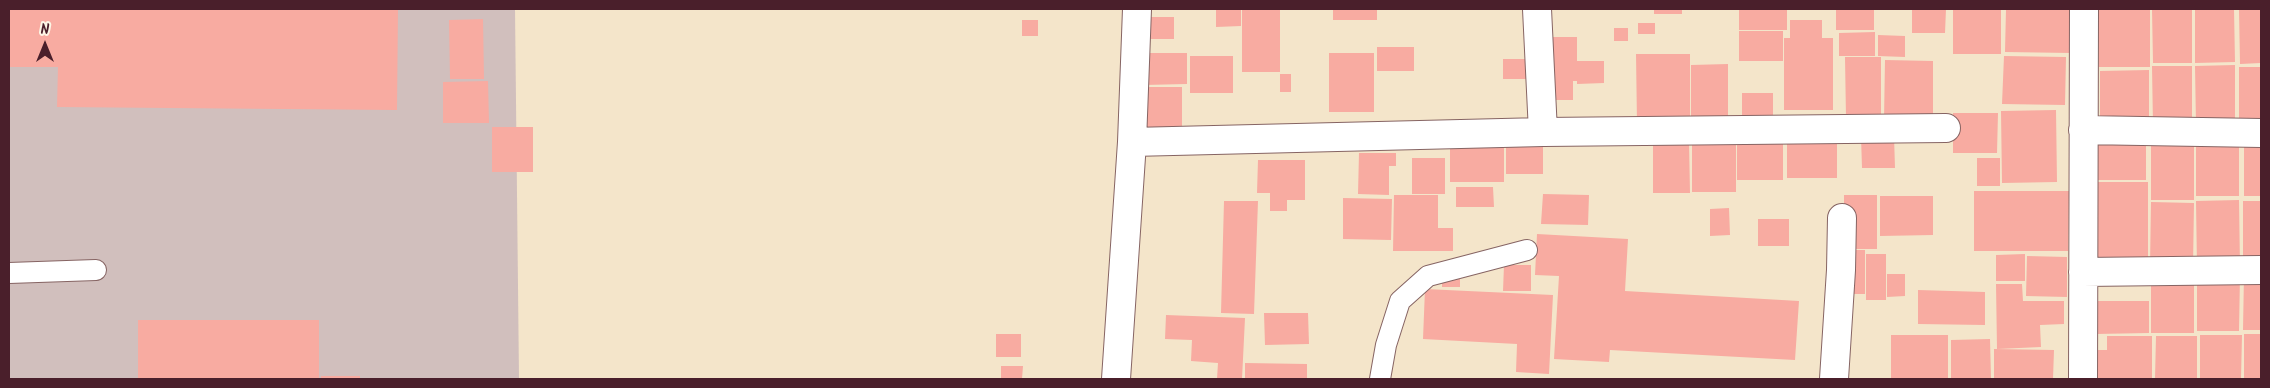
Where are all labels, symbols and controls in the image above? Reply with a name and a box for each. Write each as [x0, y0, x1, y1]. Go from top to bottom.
text: N [41, 19, 49, 41]
north arrow [20, 20, 70, 70]

